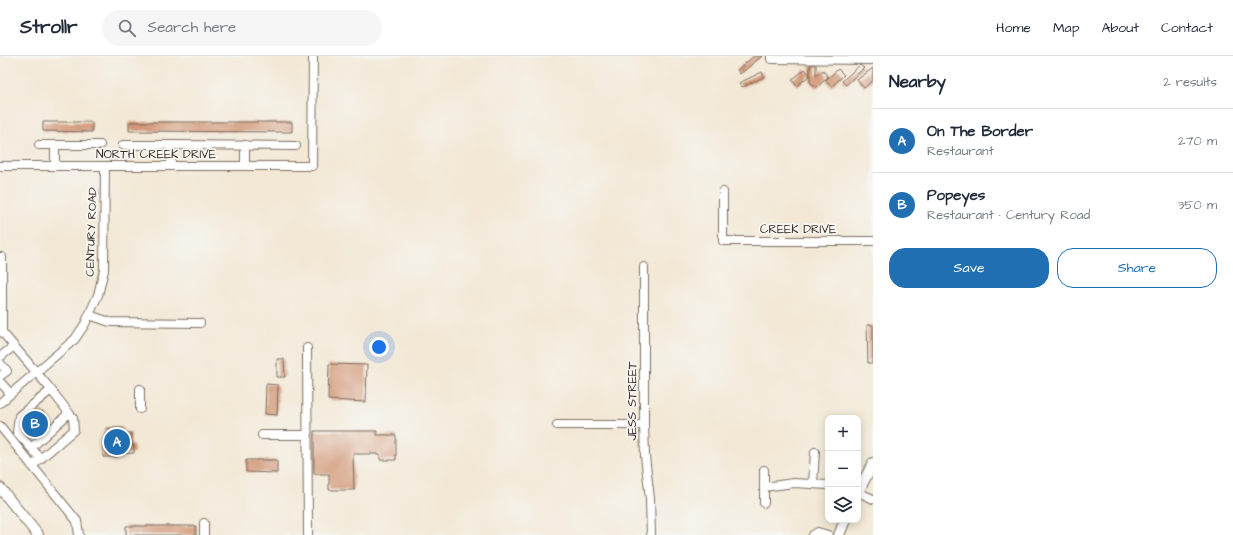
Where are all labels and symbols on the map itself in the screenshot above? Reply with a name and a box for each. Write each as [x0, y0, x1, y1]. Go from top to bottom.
street label: NORTH CREEK DRIVE [96, 146, 216, 163]
street label: CENTURY ROAD [81, 187, 102, 277]
street label: CREEK DRIVE [760, 221, 836, 238]
your location [369, 337, 389, 357]
street label: JESS STREET [624, 361, 641, 441]
pin: B [22, 409, 48, 439]
pin: A [104, 427, 130, 457]

